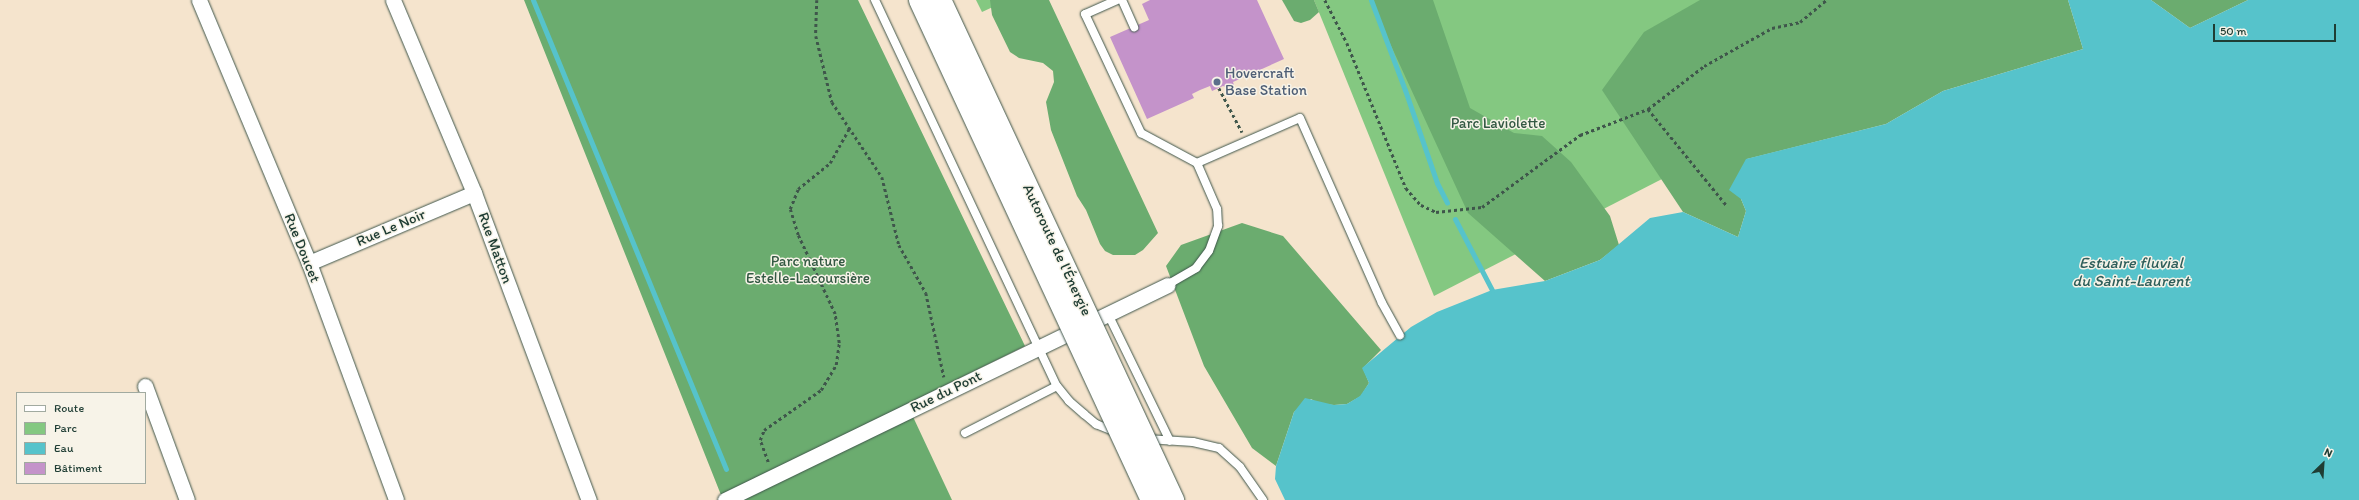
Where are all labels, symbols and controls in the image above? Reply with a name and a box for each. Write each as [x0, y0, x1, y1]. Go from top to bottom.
scale bar [2215, 16, 2338, 42]
text: 50 m [2220, 24, 2246, 38]
place label: Hovercraft Base Station [1225, 64, 1307, 99]
marker: Hovercraft Base Station [1212, 77, 1222, 87]
park label: Parc Laviolette [1451, 115, 1545, 133]
street label: Autoroute de l'Énergie [1019, 182, 1095, 318]
street label: Rue Le Noir [354, 205, 428, 251]
street label: Rue Matton [474, 210, 516, 286]
street label: Rue Doucet [280, 211, 324, 285]
park label: Parc nature Estelle-Lacoursière [746, 252, 870, 287]
water label: Estuaire fluvial du Saint-Laurent [2072, 253, 2190, 291]
street label: Rue du Pont [907, 367, 985, 417]
legend [16, 392, 146, 484]
text: Route [54, 401, 84, 415]
text: Parc [54, 421, 77, 435]
text: Eau [54, 441, 73, 455]
north arrow [2303, 444, 2343, 484]
text: N [2322, 445, 2334, 460]
text: Bâtiment [54, 461, 102, 475]

